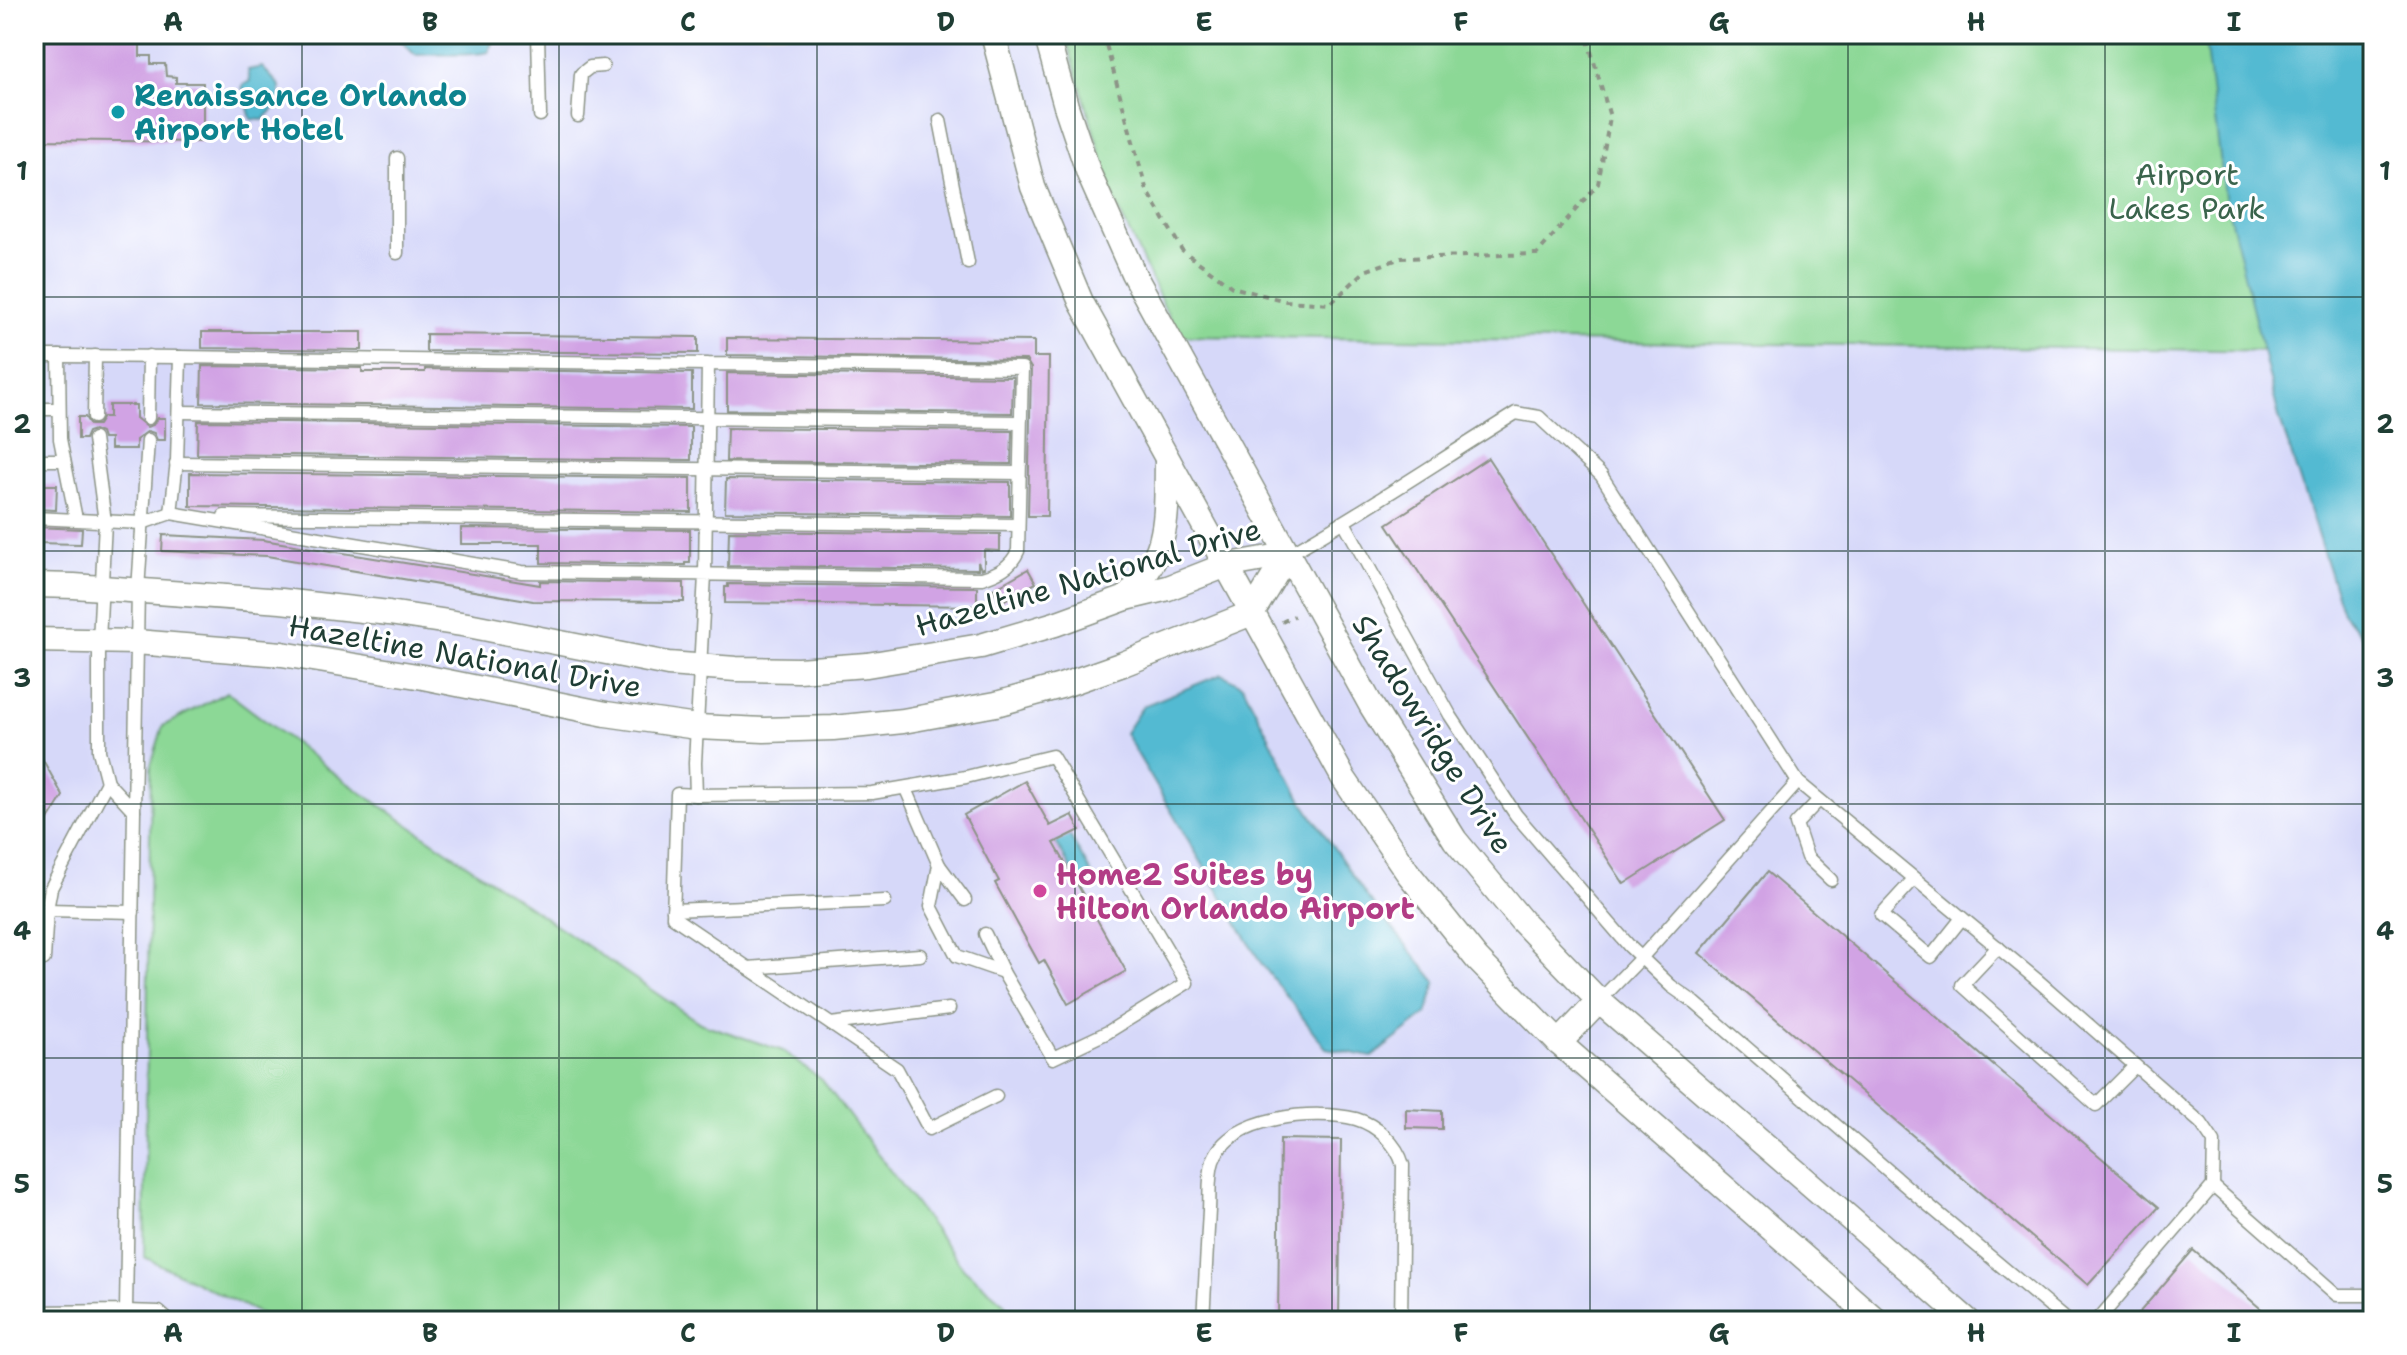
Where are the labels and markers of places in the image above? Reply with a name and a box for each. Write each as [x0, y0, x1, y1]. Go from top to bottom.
place label: Renaissance Orlando Airport Hotel [134, 75, 467, 150]
marker: Renaissance Orlando Airport Hotel [109, 103, 127, 121]
place label: Home2 Suites by Hilton Orlando Airport [1056, 854, 1415, 929]
marker: Home2 Suites by Hilton Orlando Airport [1031, 882, 1049, 900]

